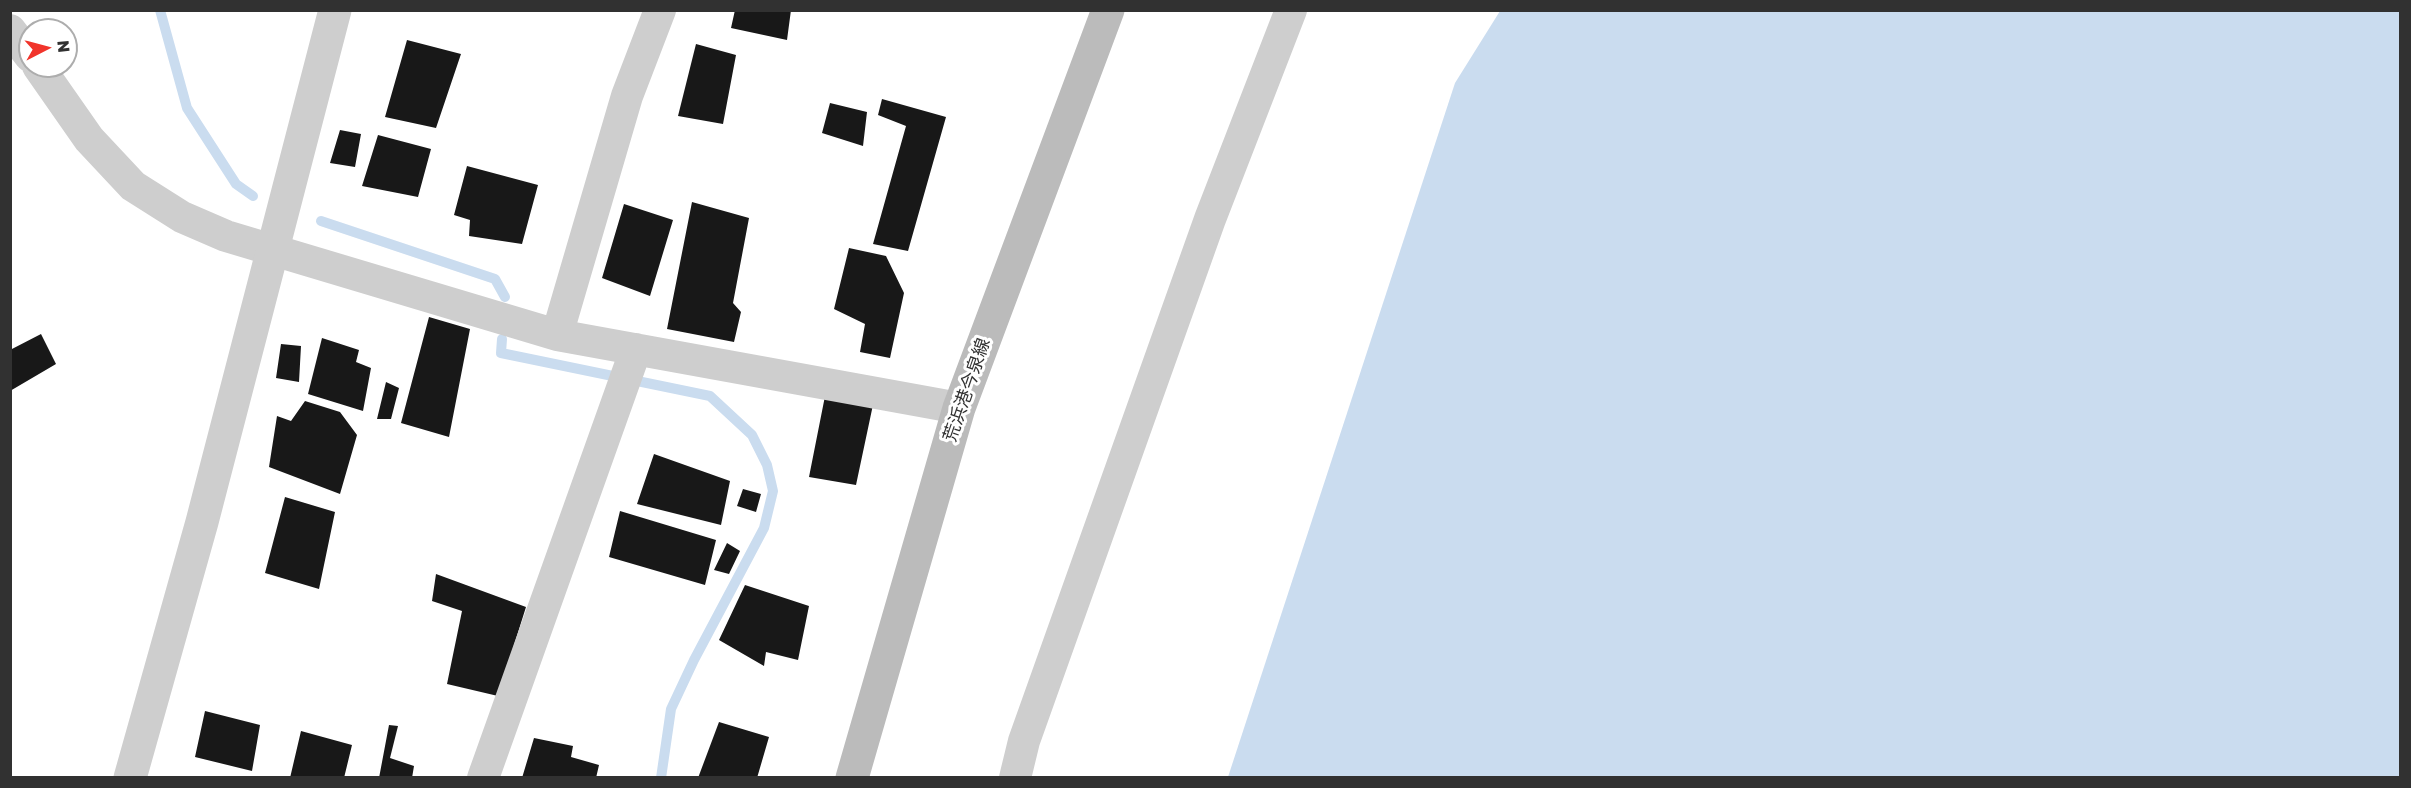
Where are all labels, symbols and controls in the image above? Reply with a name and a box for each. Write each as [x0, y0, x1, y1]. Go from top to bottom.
north arrow [18, 18, 78, 78]
text: N [53, 39, 74, 53]
street label: 荒浜港今泉線 [939, 335, 995, 445]

